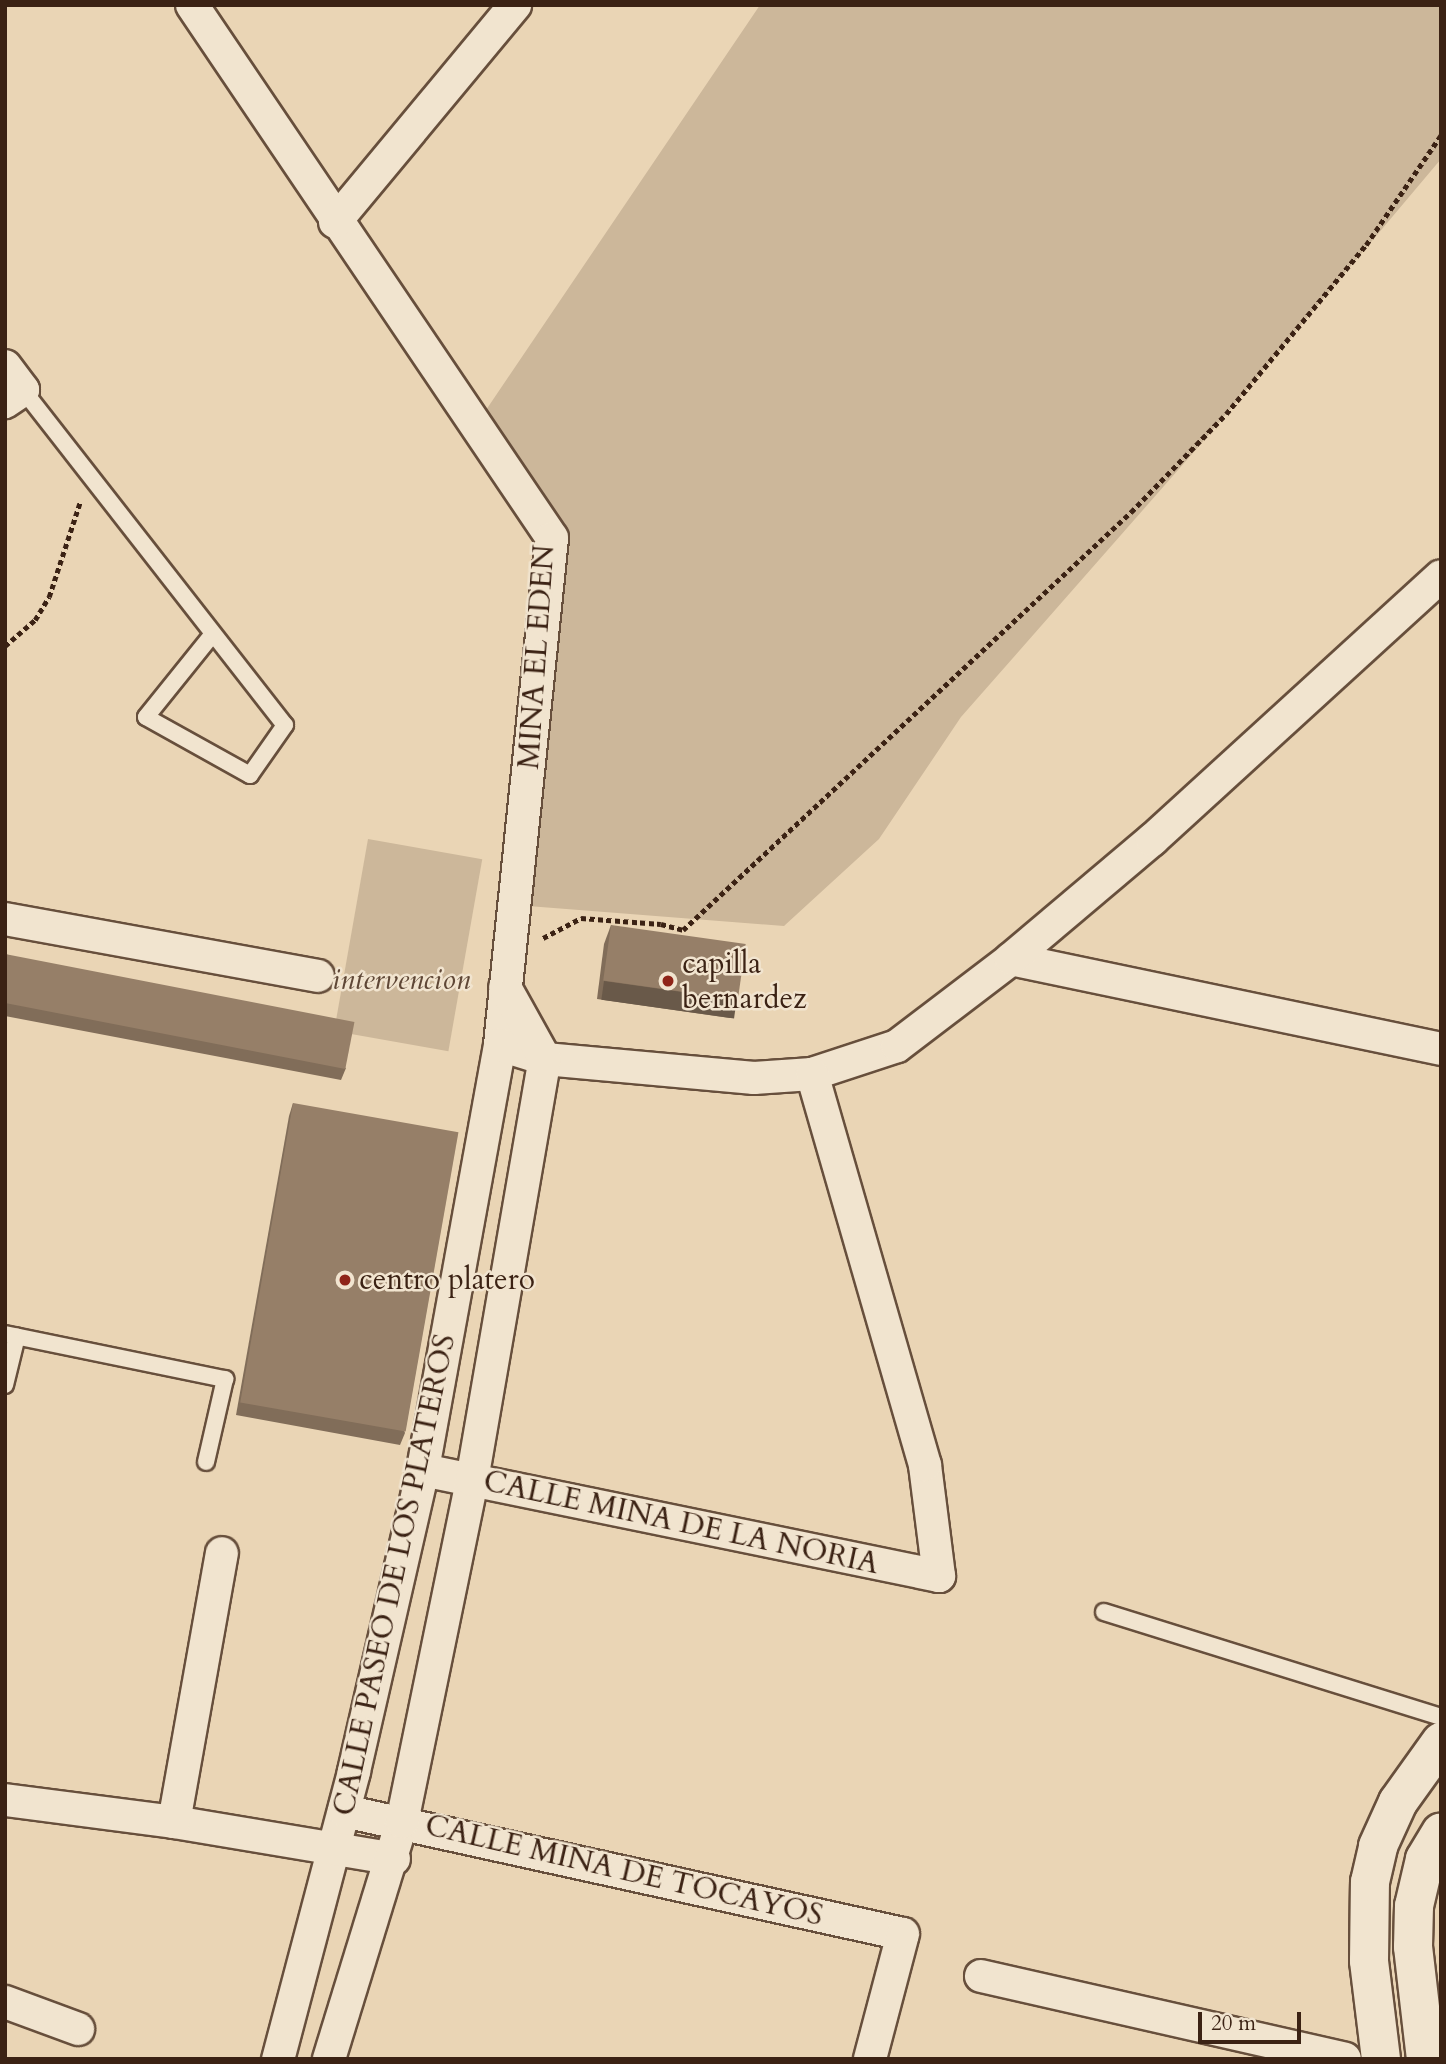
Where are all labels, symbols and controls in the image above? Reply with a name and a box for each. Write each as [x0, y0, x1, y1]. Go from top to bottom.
street label: MINA EL EDEN [511, 543, 563, 771]
place label: capilla bernardez [682, 946, 807, 1016]
park label: intervencion [332, 962, 470, 998]
marker: capilla bernardez [660, 973, 676, 989]
place label: centro platero [359, 1262, 535, 1298]
marker: centro platero [337, 1272, 353, 1288]
street label: CALLE PASEO DE LOS PLATEROS [326, 1331, 464, 1819]
street label: CALLE MINA DE LA NORIA [480, 1463, 882, 1583]
street label: CALLE MINA DE TOCAYOS [422, 1808, 826, 1934]
scale bar [1201, 1997, 1304, 2041]
text: 20 m [1211, 2009, 1256, 2038]

